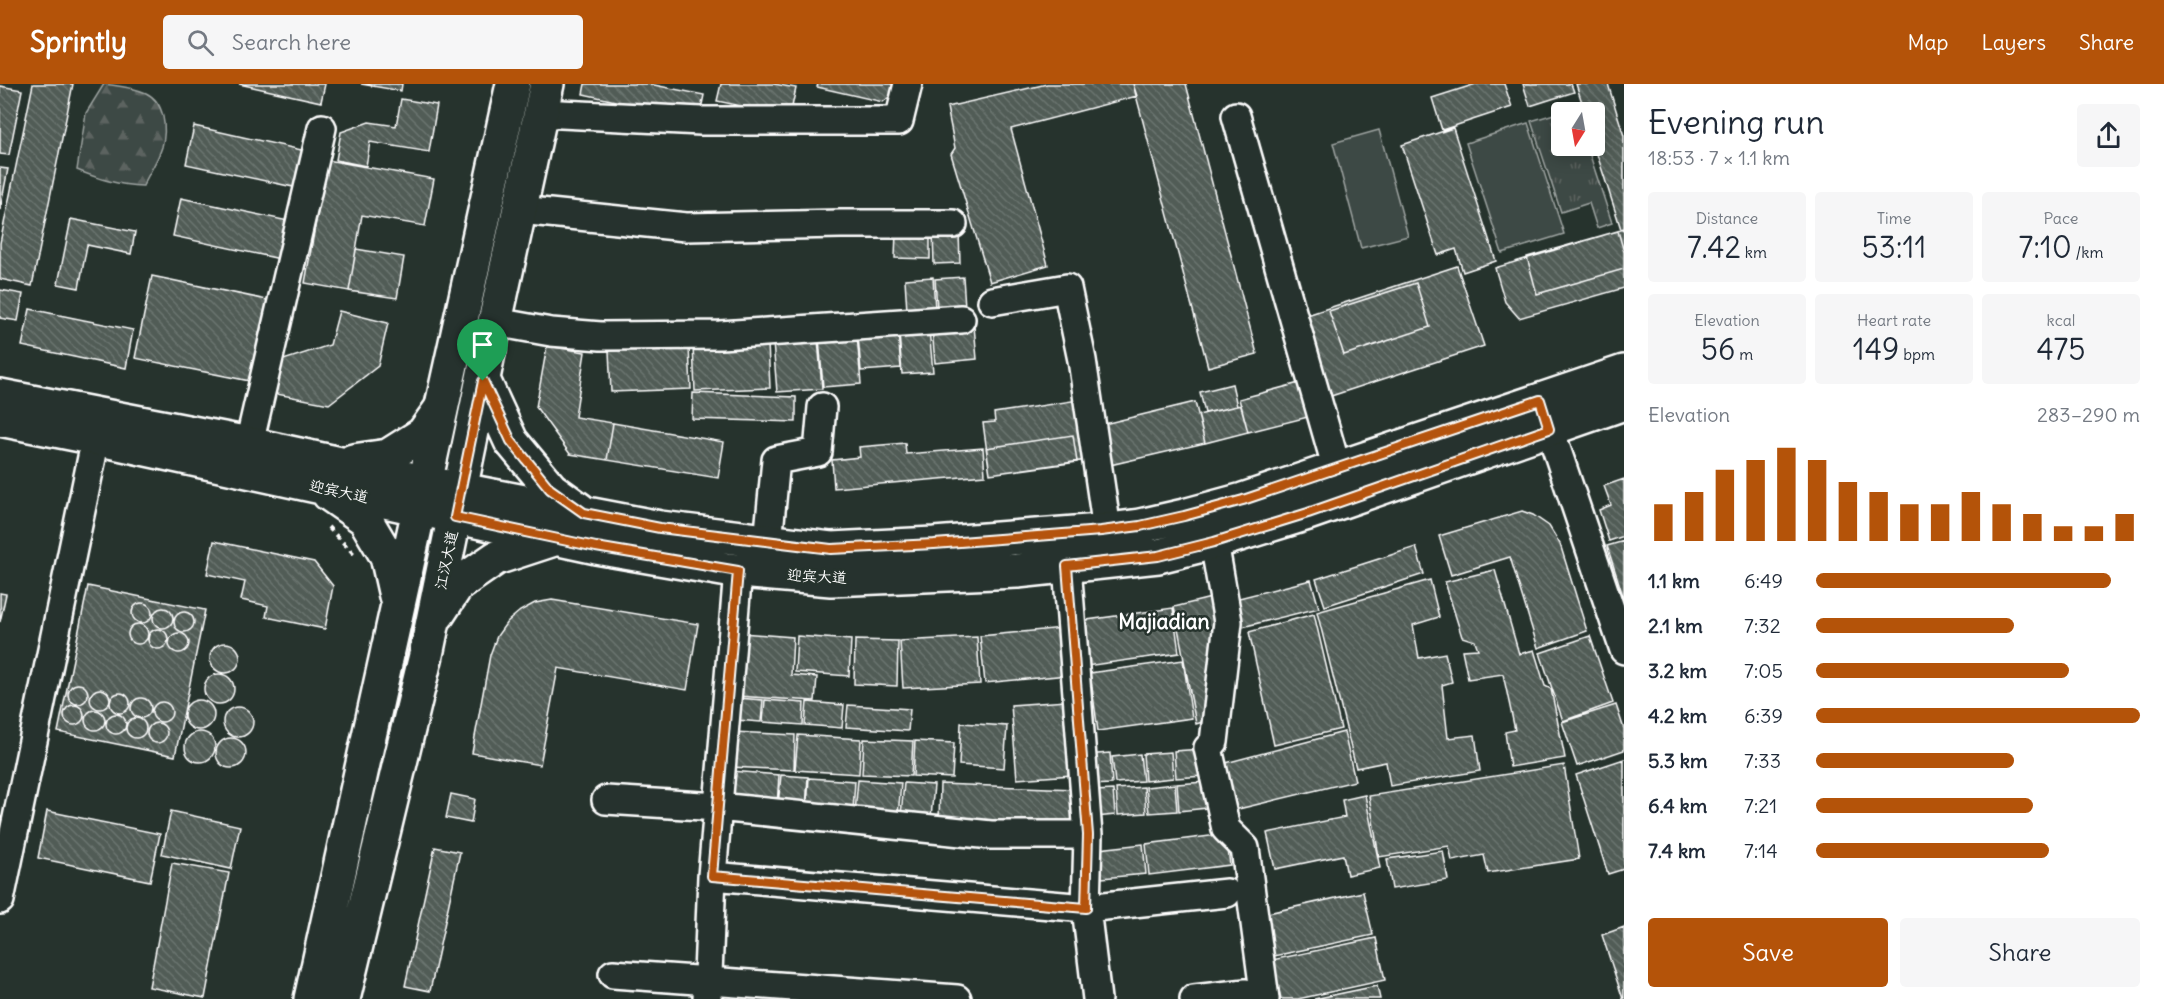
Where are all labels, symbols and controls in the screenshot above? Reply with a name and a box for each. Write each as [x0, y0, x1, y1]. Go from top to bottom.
search box [163, 15, 583, 69]
text: Sprintly [30, 24, 127, 60]
icon: search [184, 26, 217, 59]
text: Search here [232, 28, 351, 56]
text: Map [1908, 29, 1948, 56]
text: Layers [1981, 29, 2046, 56]
text: Share [2079, 29, 2134, 56]
text: Evening run [1648, 101, 1824, 143]
north arrow [1551, 102, 1605, 156]
map controls [1551, 102, 1605, 156]
button: share [2077, 104, 2140, 167]
text: 18:53 · 7 × 1.1 km [1648, 145, 1790, 170]
text: Distance [1696, 208, 1758, 228]
text: Time [1877, 208, 1911, 228]
text: Pace [2044, 208, 2078, 228]
text: 7.42 [1687, 228, 1741, 266]
text: 53:11 [1862, 228, 1926, 266]
text: 7:10 [2019, 228, 2072, 266]
text: km [1741, 242, 1767, 262]
text: /km [2072, 242, 2103, 262]
text: Elevation [1694, 310, 1760, 330]
text: Heart rate [1857, 310, 1931, 330]
text: kcal [2047, 310, 2075, 330]
pin [457, 319, 508, 381]
icon: arrive [466, 328, 499, 361]
text: 56 [1701, 330, 1735, 368]
text: 149 [1853, 330, 1899, 368]
text: 475 [2037, 330, 2086, 368]
text: m [1735, 344, 1753, 364]
text: bpm [1899, 344, 1935, 364]
text: Elevation [1648, 402, 1730, 427]
text: 283–290 m [2037, 402, 2140, 427]
street label: 迎宾大道 [308, 475, 370, 507]
street label: 江汉大道 [430, 529, 462, 591]
street label: 迎宾大道 [787, 565, 847, 587]
text: 1.1 km [1648, 568, 1700, 593]
text: 6:49 [1744, 568, 1783, 593]
district label: Majiadian [1118, 608, 1210, 635]
text: 2.1 km [1648, 613, 1703, 638]
text: 7:32 [1744, 613, 1781, 638]
text: 3.2 km [1648, 658, 1707, 683]
text: 7:05 [1744, 658, 1783, 683]
text: 4.2 km [1648, 703, 1707, 728]
text: 6:39 [1744, 703, 1783, 728]
text: 5.3 km [1648, 748, 1708, 773]
text: 7:33 [1744, 748, 1781, 773]
text: 6.4 km [1648, 793, 1707, 818]
text: 7:21 [1744, 793, 1777, 818]
text: 7.4 km [1648, 838, 1706, 863]
text: 7:14 [1744, 838, 1778, 863]
button: Save [1648, 918, 1888, 987]
button: Share [1900, 918, 2140, 987]

